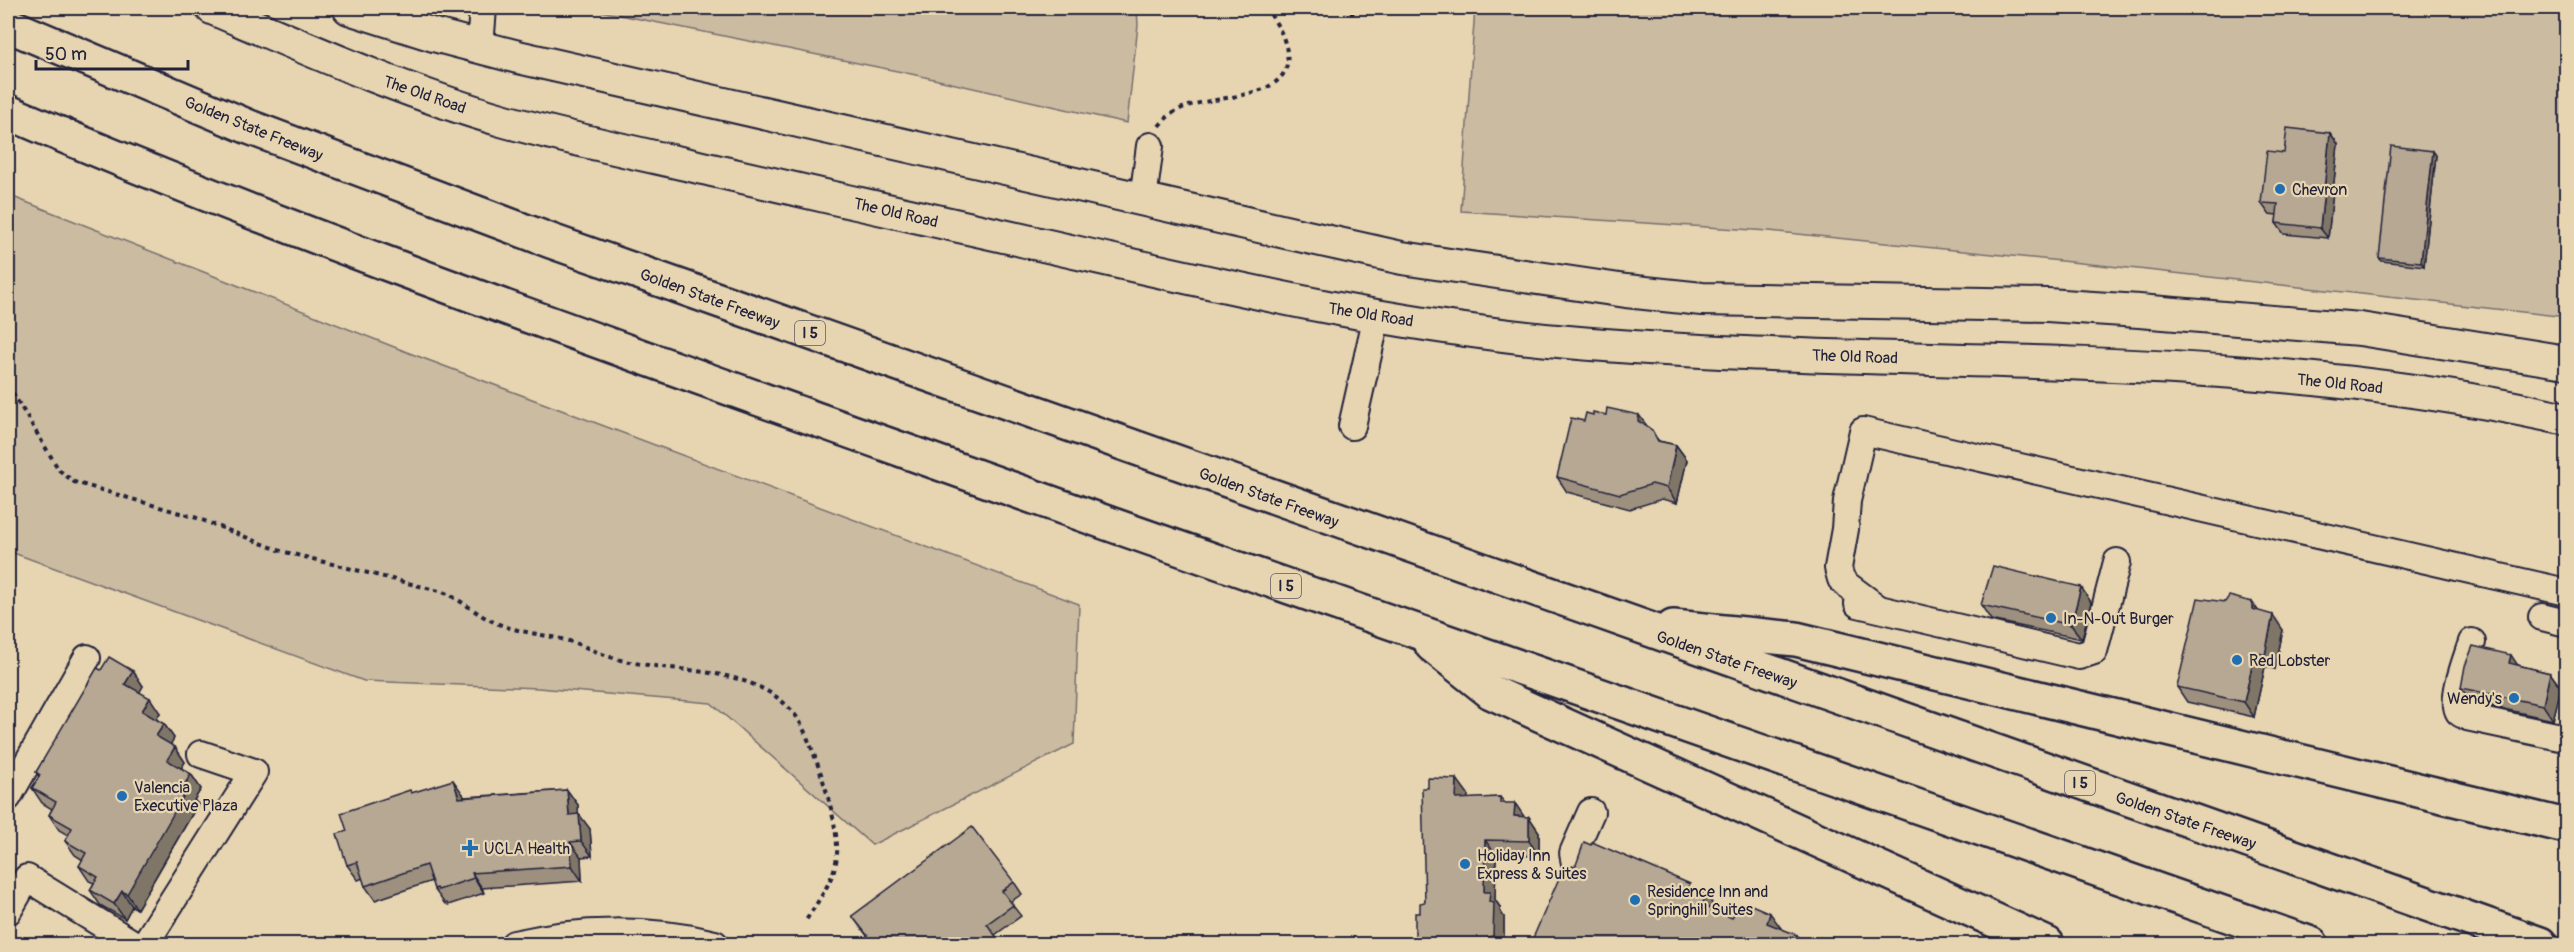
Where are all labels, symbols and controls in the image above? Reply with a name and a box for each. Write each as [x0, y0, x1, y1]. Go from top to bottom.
scale bar [36, 33, 188, 71]
text: 50 m [45, 43, 87, 66]
street label: The Old Road [381, 71, 469, 118]
street label: Golden State Freeway [181, 92, 326, 166]
place label: Chevron [2292, 180, 2347, 200]
marker: Chevron [2273, 182, 2287, 196]
street label: The Old Road [852, 194, 940, 232]
street label: Golden State Freeway [637, 264, 783, 334]
street label: The Old Road [1327, 298, 1415, 332]
road number: I 5 [795, 321, 825, 345]
street label: The Old Road [1812, 346, 1898, 368]
street label: The Old Road [2296, 370, 2384, 398]
street label: Golden State Freeway [1196, 463, 1342, 533]
road number: I 5 [1271, 574, 1301, 598]
place label: In-N-Out Burger [2063, 609, 2174, 629]
marker: In-N-Out Burger [2044, 611, 2058, 625]
street label: Golden State Freeway [1654, 626, 1800, 693]
place label: Red Lobster [2249, 651, 2330, 671]
marker: Red Lobster [2230, 653, 2244, 667]
place label: Wendy's [2447, 689, 2502, 709]
marker: Wendy's [2507, 691, 2521, 705]
road number: I 5 [2065, 771, 2095, 795]
place label: Valencia Executive Plaza [134, 778, 238, 816]
street label: Golden State Freeway [2113, 787, 2259, 854]
marker: Valencia Executive Plaza [115, 789, 129, 803]
marker: UCLA Health [461, 839, 479, 857]
place label: UCLA Health [484, 839, 570, 859]
place label: Holiday Inn Express & Suites [1477, 846, 1586, 884]
marker: Holiday Inn Express & Suites [1458, 857, 1472, 871]
place label: Residence Inn and Springhill Suites [1647, 882, 1768, 920]
marker: Residence Inn and Springhill Suites [1628, 893, 1642, 907]

